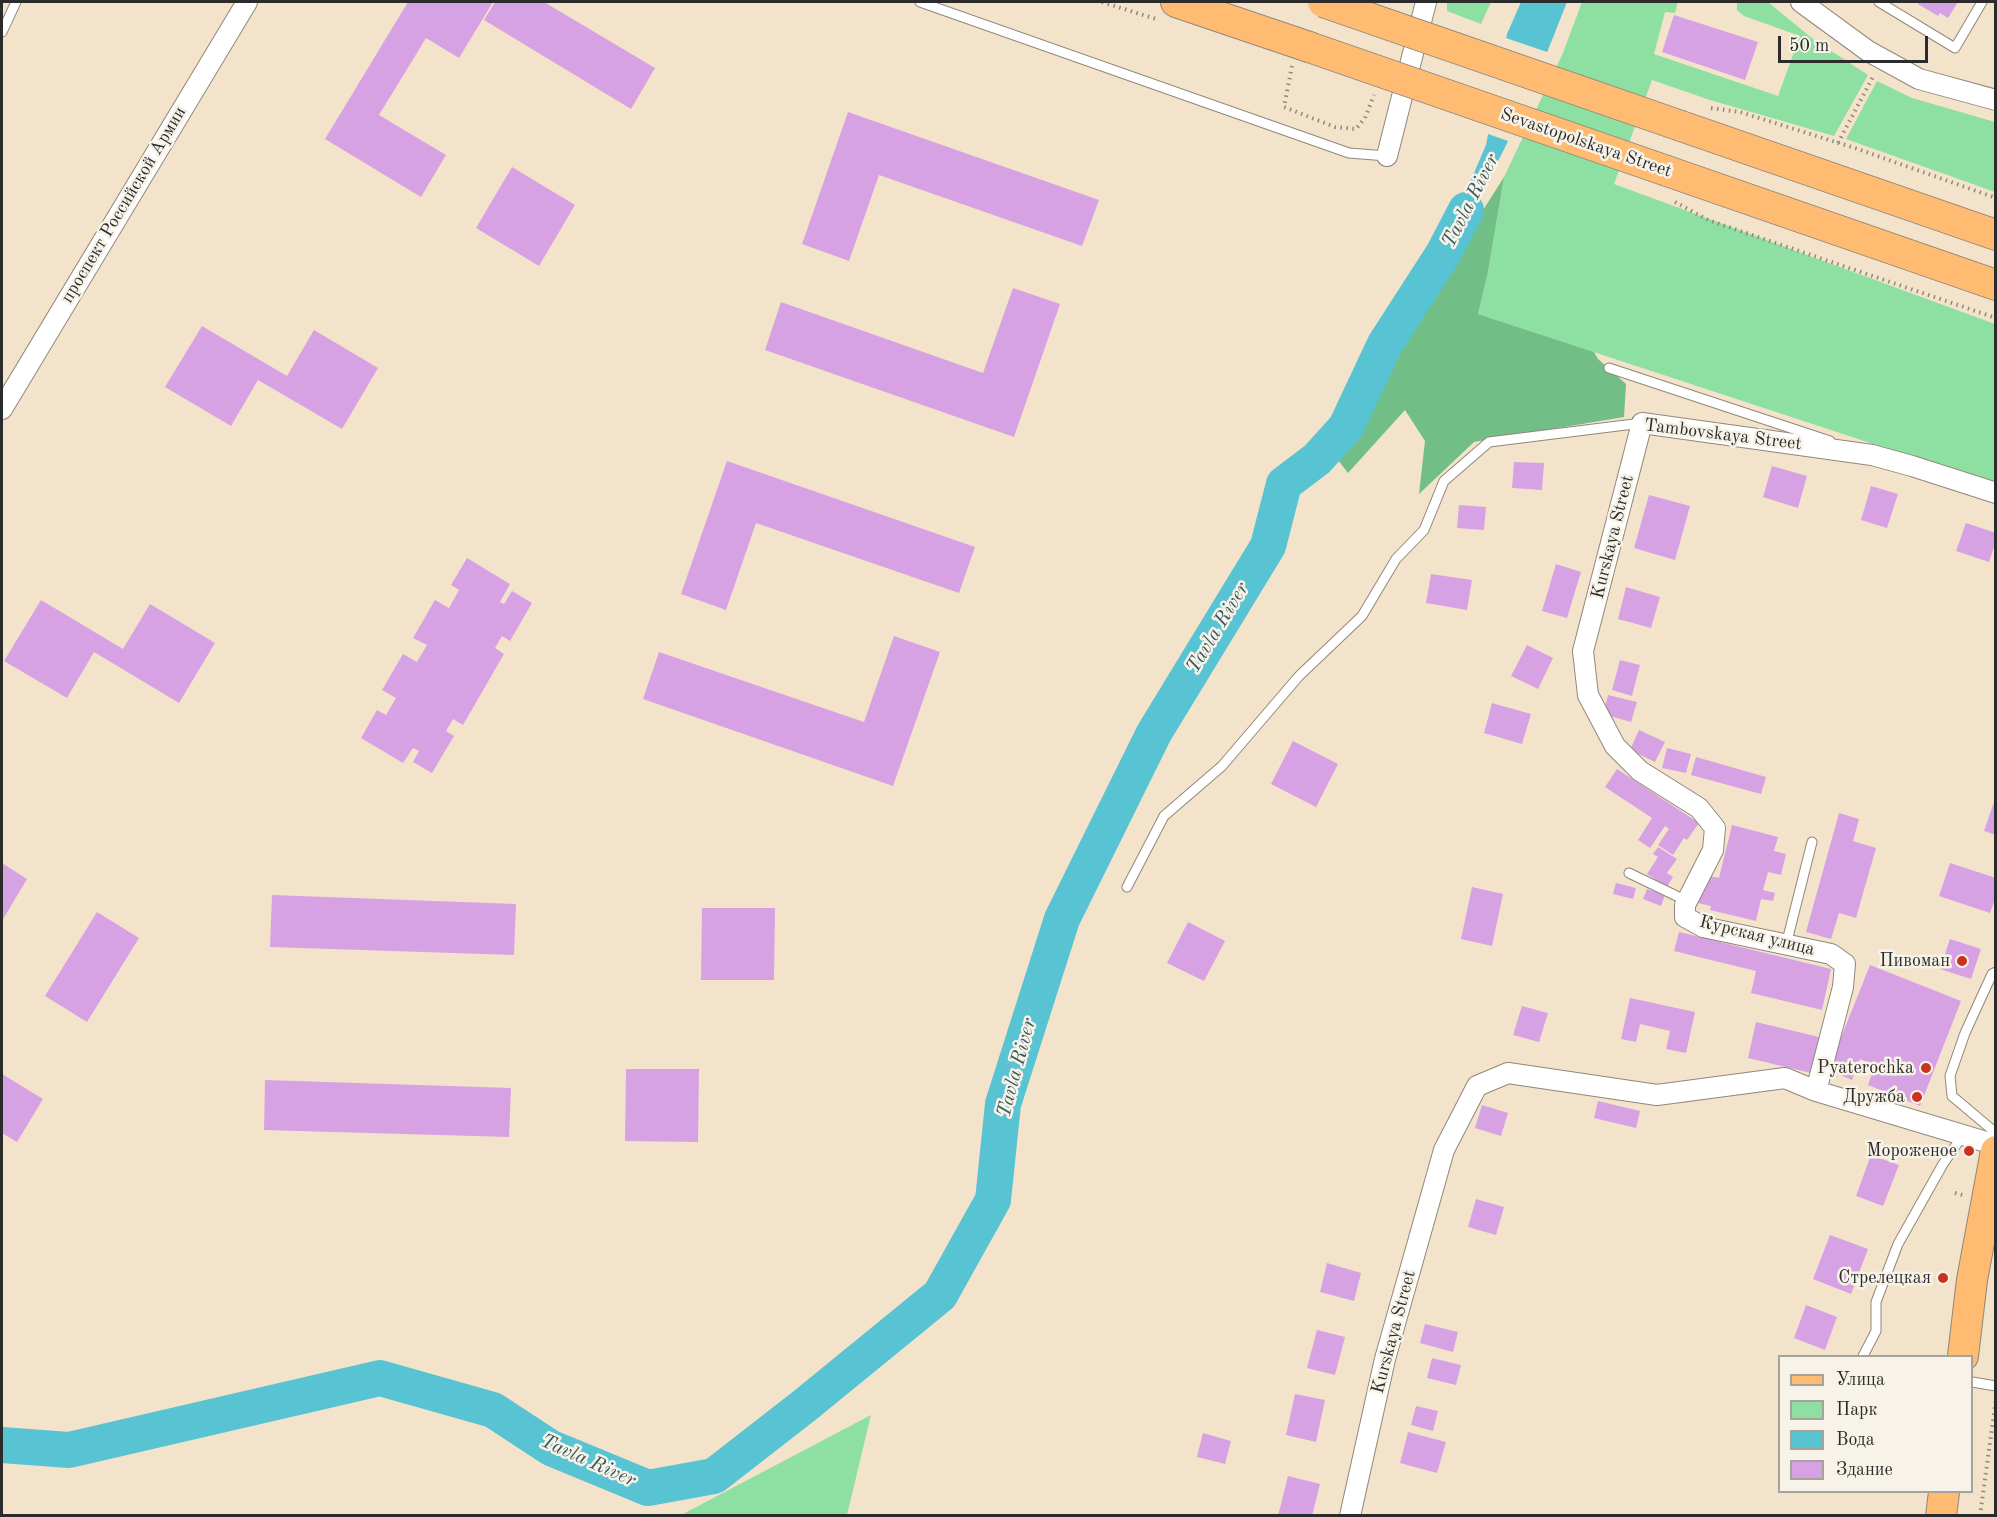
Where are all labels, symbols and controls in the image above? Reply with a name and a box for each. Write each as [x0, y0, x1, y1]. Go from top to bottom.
scale bar [1781, 24, 1931, 62]
text: 50 m [1789, 37, 1829, 55]
street label: проспект Российской Армии [57, 103, 191, 307]
street label: Sevastopolskaya Street [1497, 104, 1675, 182]
water label: Tavla River [1437, 150, 1505, 252]
street label: Tambovskaya Street [1643, 415, 1803, 455]
street label: Kurskaya Street [1587, 473, 1639, 601]
water label: Tavla River [1182, 578, 1254, 678]
street label: Курская улица [1697, 911, 1817, 961]
place label: Пивоман [1879, 950, 1950, 972]
marker: Пивоман [1955, 954, 1969, 968]
water label: Tavla River [992, 1016, 1042, 1120]
place label: Pyaterochka [1817, 1057, 1914, 1079]
marker: Pyaterochka [1919, 1061, 1933, 1075]
place label: Дружба [1843, 1086, 1905, 1108]
marker: Дружба [1910, 1090, 1924, 1104]
place label: Мороженое [1866, 1140, 1957, 1162]
marker: Мороженое [1962, 1144, 1976, 1158]
place label: Стрелецкая [1838, 1267, 1931, 1289]
street label: Kurskaya Street [1367, 1268, 1421, 1396]
marker: Стрелецкая [1936, 1271, 1950, 1285]
legend [1778, 1355, 1973, 1493]
text: Улица [1836, 1371, 1885, 1389]
text: Парк [1836, 1401, 1877, 1419]
water label: Tavla River [537, 1429, 639, 1493]
text: Вода [1836, 1431, 1875, 1449]
text: Здание [1836, 1461, 1893, 1479]

